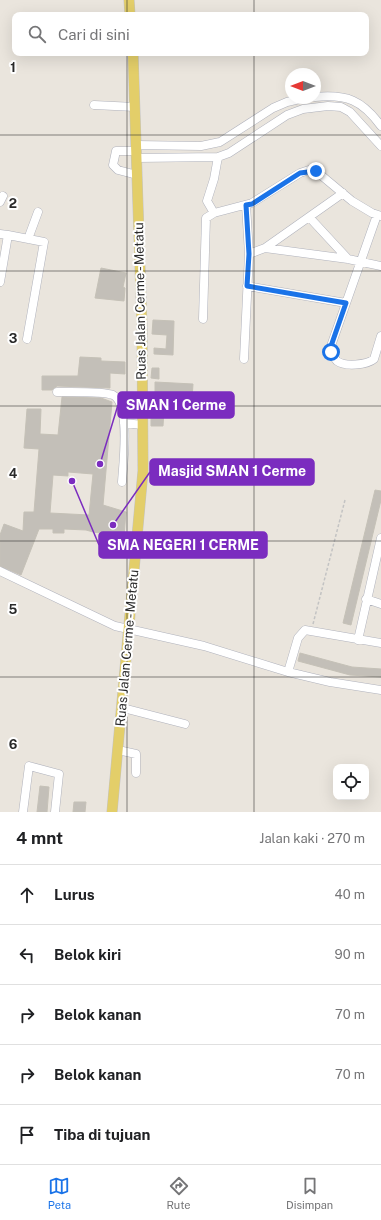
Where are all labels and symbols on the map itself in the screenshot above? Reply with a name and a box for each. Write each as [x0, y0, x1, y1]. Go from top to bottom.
text: 1 [10, 60, 16, 75]
north arrow [285, 68, 321, 104]
route end [307, 162, 325, 180]
text: 2 [9, 196, 17, 211]
street label: Ruas Jalan Cerme - Metatu [131, 222, 149, 380]
text: 3 [9, 331, 18, 346]
route start [322, 343, 340, 361]
callout: SMAN 1 Cerme [118, 392, 234, 418]
text: SMAN 1 Cerme [126, 397, 226, 413]
callout: Masjid SMAN 1 Cerme [150, 459, 314, 485]
text: Masjid SMAN 1 Cerme [158, 463, 306, 479]
text: 4 [9, 466, 18, 481]
callout: SMA NEGERI 1 CERME [99, 532, 267, 558]
text: SMA NEGERI 1 CERME [107, 537, 259, 553]
street label: Ruas Jalan Cerme - Metatu [113, 569, 141, 727]
text: 5 [9, 602, 18, 617]
text: 6 [9, 737, 18, 752]

